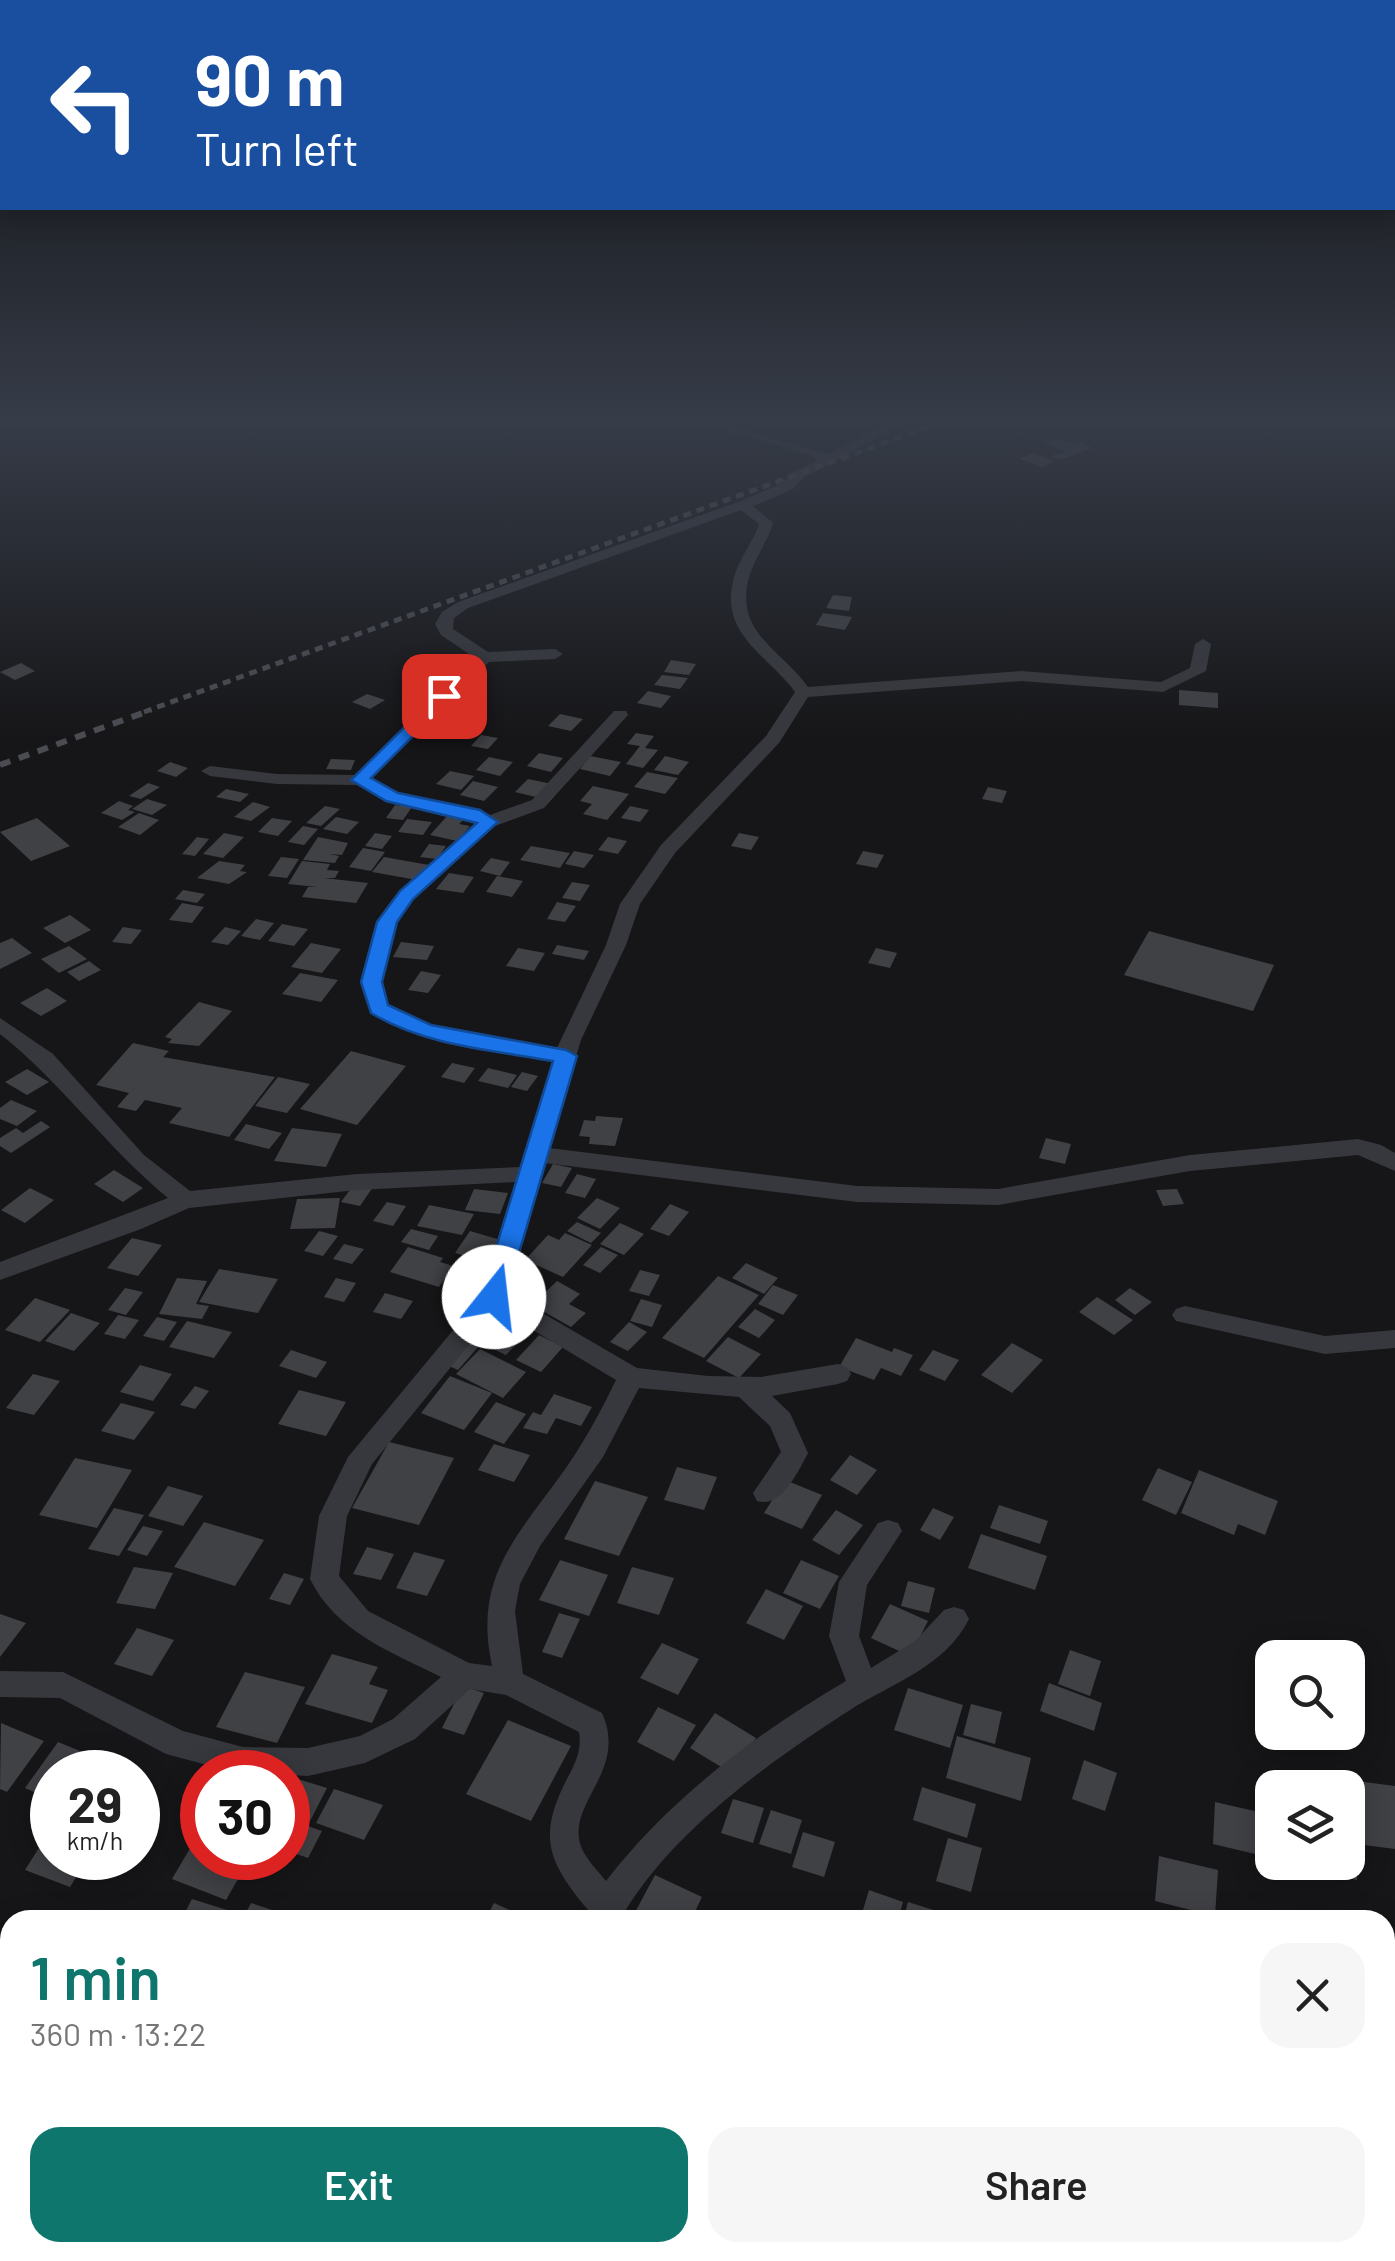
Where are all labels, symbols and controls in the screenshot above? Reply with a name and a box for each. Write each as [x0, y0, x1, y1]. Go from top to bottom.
text: 90 m [195, 36, 345, 120]
icon: left [30, 40, 160, 170]
text: Turn left [195, 121, 359, 175]
pin [402, 654, 487, 739]
icon: arrive [417, 669, 472, 724]
position arrow [442, 1245, 546, 1349]
map controls [1255, 1640, 1365, 1880]
button: search [1255, 1640, 1365, 1750]
speed limit sign: 30 [180, 1750, 310, 1880]
button: layers [1255, 1770, 1365, 1880]
text: 29 [68, 1773, 122, 1833]
text: km/h [67, 1825, 123, 1855]
text: 1 min [30, 1940, 161, 2012]
button: close [1260, 1943, 1365, 2048]
text: 360 m · 13:22 [30, 2014, 206, 2052]
button: Exit [30, 2127, 688, 2242]
button: Share [708, 2127, 1365, 2242]

